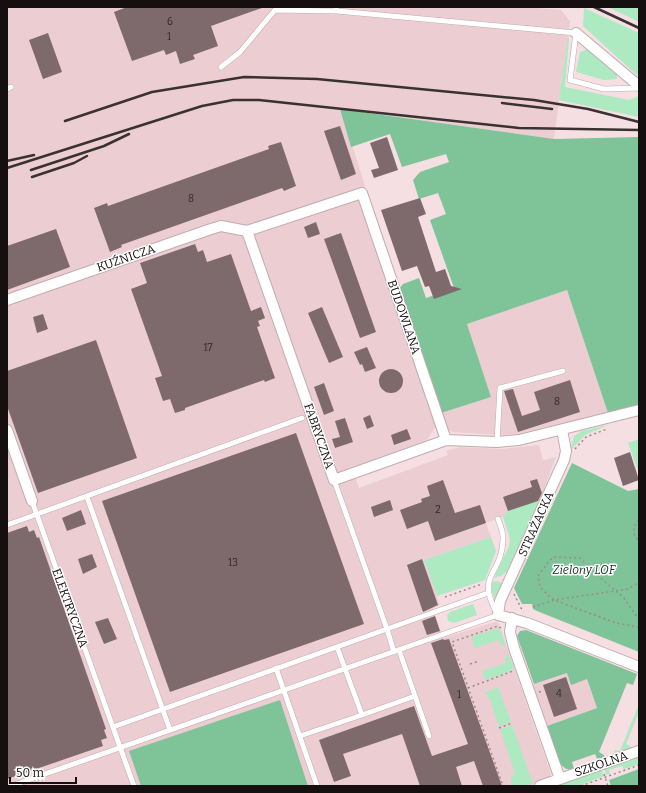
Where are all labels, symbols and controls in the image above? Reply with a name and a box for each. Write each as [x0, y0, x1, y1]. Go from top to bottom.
house number: 6 [167, 16, 173, 28]
house number: 1 [167, 31, 171, 43]
house number: 8 [188, 193, 194, 205]
street label: KUŹNICZA [95, 240, 158, 275]
street label: BUDOWLANA [385, 278, 423, 357]
house number: 17 [204, 342, 212, 354]
house number: 8 [554, 396, 560, 408]
street label: FABRYCZNA [301, 401, 337, 471]
street label: STRAŻACKA [515, 489, 557, 559]
house number: 2 [435, 504, 441, 516]
house number: 13 [228, 557, 238, 569]
park label: Zielony LOF [553, 563, 617, 577]
street label: ELEKTRYCZNA [49, 566, 91, 650]
house number: 4 [556, 688, 562, 700]
house number: 1 [457, 689, 461, 701]
street label: SZKOLNA [573, 748, 630, 780]
scale bar [10, 759, 76, 785]
text: 50 m [16, 766, 45, 780]

